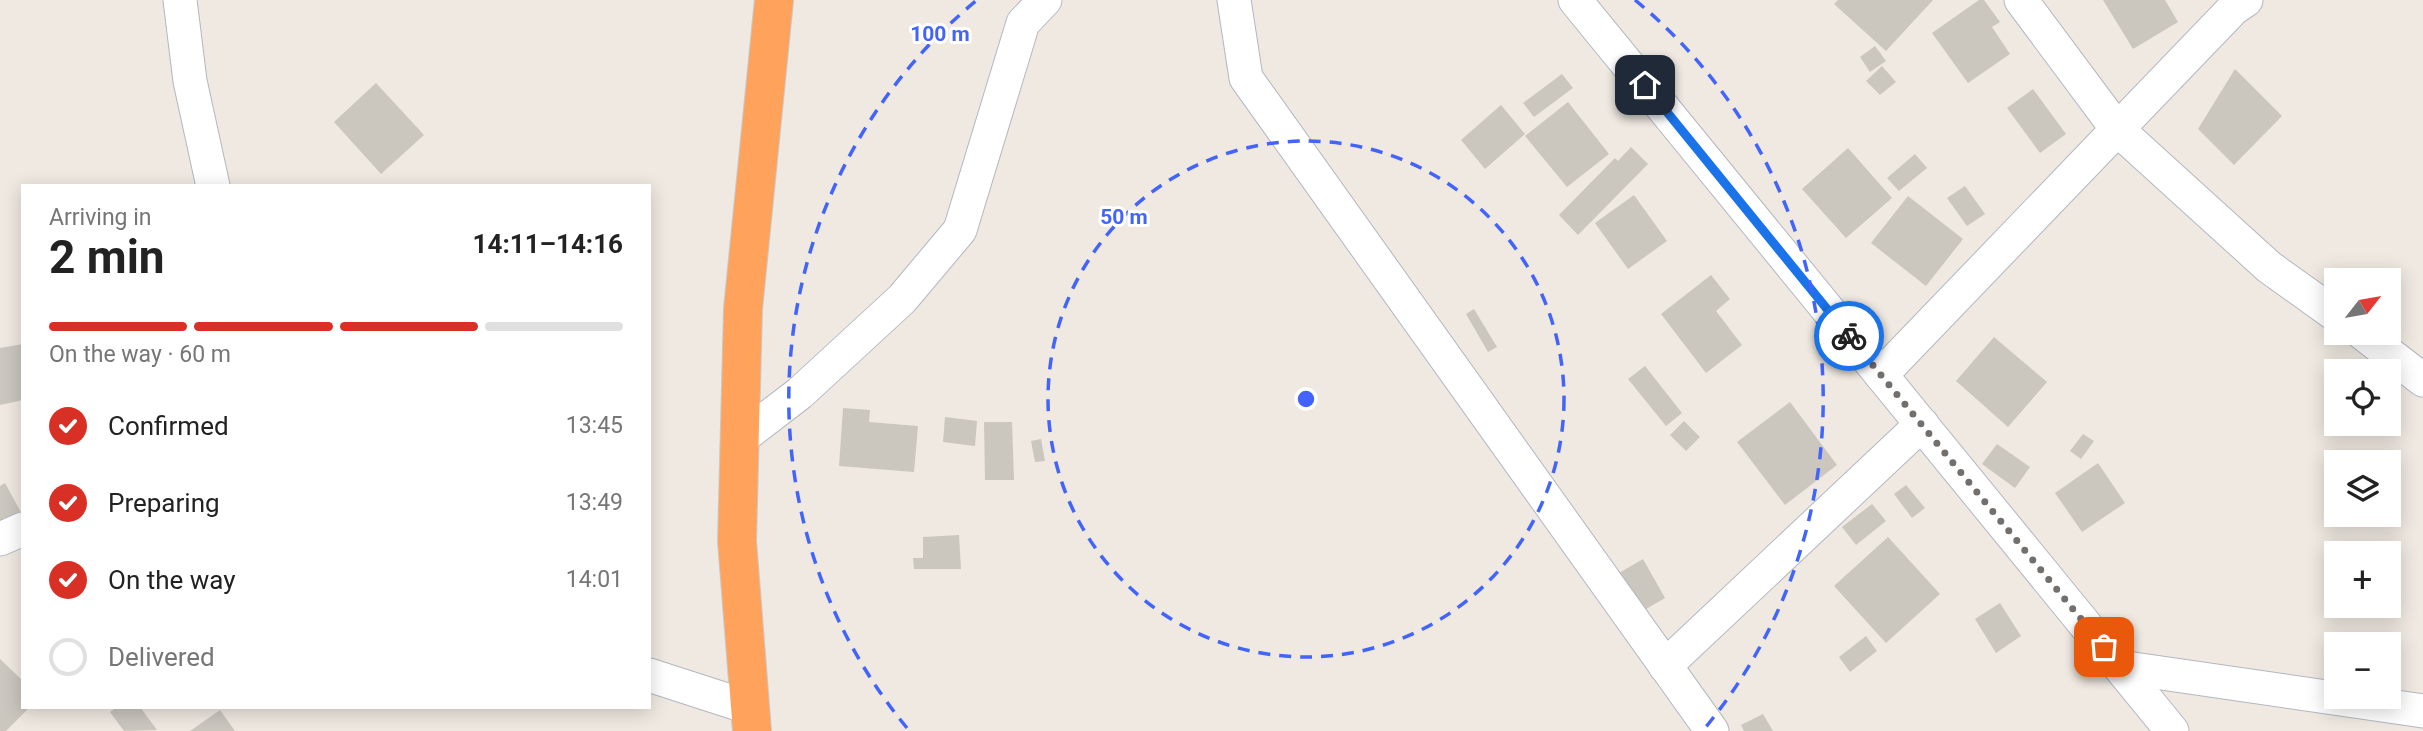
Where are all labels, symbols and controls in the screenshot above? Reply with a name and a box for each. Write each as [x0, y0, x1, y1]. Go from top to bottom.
text: 100 m [910, 22, 970, 46]
pin [1615, 55, 1675, 115]
icon: home [1626, 66, 1664, 104]
text: Arriving in [49, 204, 152, 231]
text: 50 m [1100, 205, 1148, 229]
text: 14:11–14:16 [473, 229, 623, 259]
text: 2 min [49, 230, 165, 284]
north arrow [2324, 268, 2401, 345]
map controls [2324, 268, 2401, 709]
courier [1814, 301, 1884, 371]
icon: bike [1830, 317, 1868, 355]
text: On the way · 60 m [49, 341, 231, 368]
button: locate [2324, 359, 2401, 436]
centre of rings [1294, 387, 1318, 411]
icon: check [49, 407, 87, 445]
text: Confirmed [108, 411, 229, 441]
text: 13:45 [566, 412, 623, 439]
button: layers [2324, 450, 2401, 527]
icon: check [49, 484, 87, 522]
text: Preparing [108, 488, 220, 518]
text: 13:49 [566, 489, 623, 516]
button: + [2324, 541, 2401, 618]
icon: check [49, 561, 87, 599]
text: On the way [108, 565, 236, 595]
text: 14:01 [566, 566, 623, 593]
pin [2074, 617, 2134, 677]
icon: bag [2085, 628, 2123, 666]
button: − [2324, 632, 2401, 709]
text: Delivered [108, 642, 215, 672]

